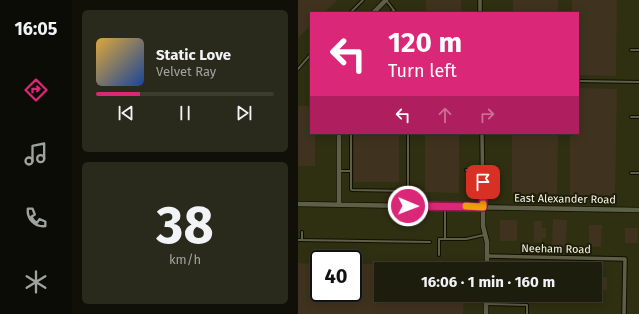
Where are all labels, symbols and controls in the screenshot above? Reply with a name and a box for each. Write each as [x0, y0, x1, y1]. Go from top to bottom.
text: 16:05 [14, 18, 58, 40]
text: 120 m [388, 26, 462, 59]
icon: left [322, 28, 374, 80]
text: Static Love [156, 46, 231, 64]
text: Turn left [388, 60, 457, 82]
text: Velvet Ray [156, 64, 216, 79]
icon: directions [22, 76, 50, 104]
icon: previous [115, 102, 137, 124]
icon: pause [174, 102, 196, 124]
icon: next [233, 102, 255, 124]
icon: left [392, 104, 414, 126]
icon: ahead [434, 104, 456, 126]
icon: right [476, 104, 498, 126]
icon: music [22, 140, 50, 168]
pin [466, 165, 500, 199]
icon: arrive [472, 171, 494, 193]
position arrow [387, 185, 429, 227]
street label: East Alexander Road [514, 192, 616, 206]
text: 38 [156, 194, 214, 257]
icon: phone [22, 204, 50, 232]
street label: Neeham Road [521, 242, 591, 256]
speed limit sign: 40 [310, 250, 362, 302]
text: km/h [169, 252, 201, 267]
icon: climate [22, 268, 50, 296]
text: 16:06 · 1 min · 160 m [421, 273, 555, 291]

